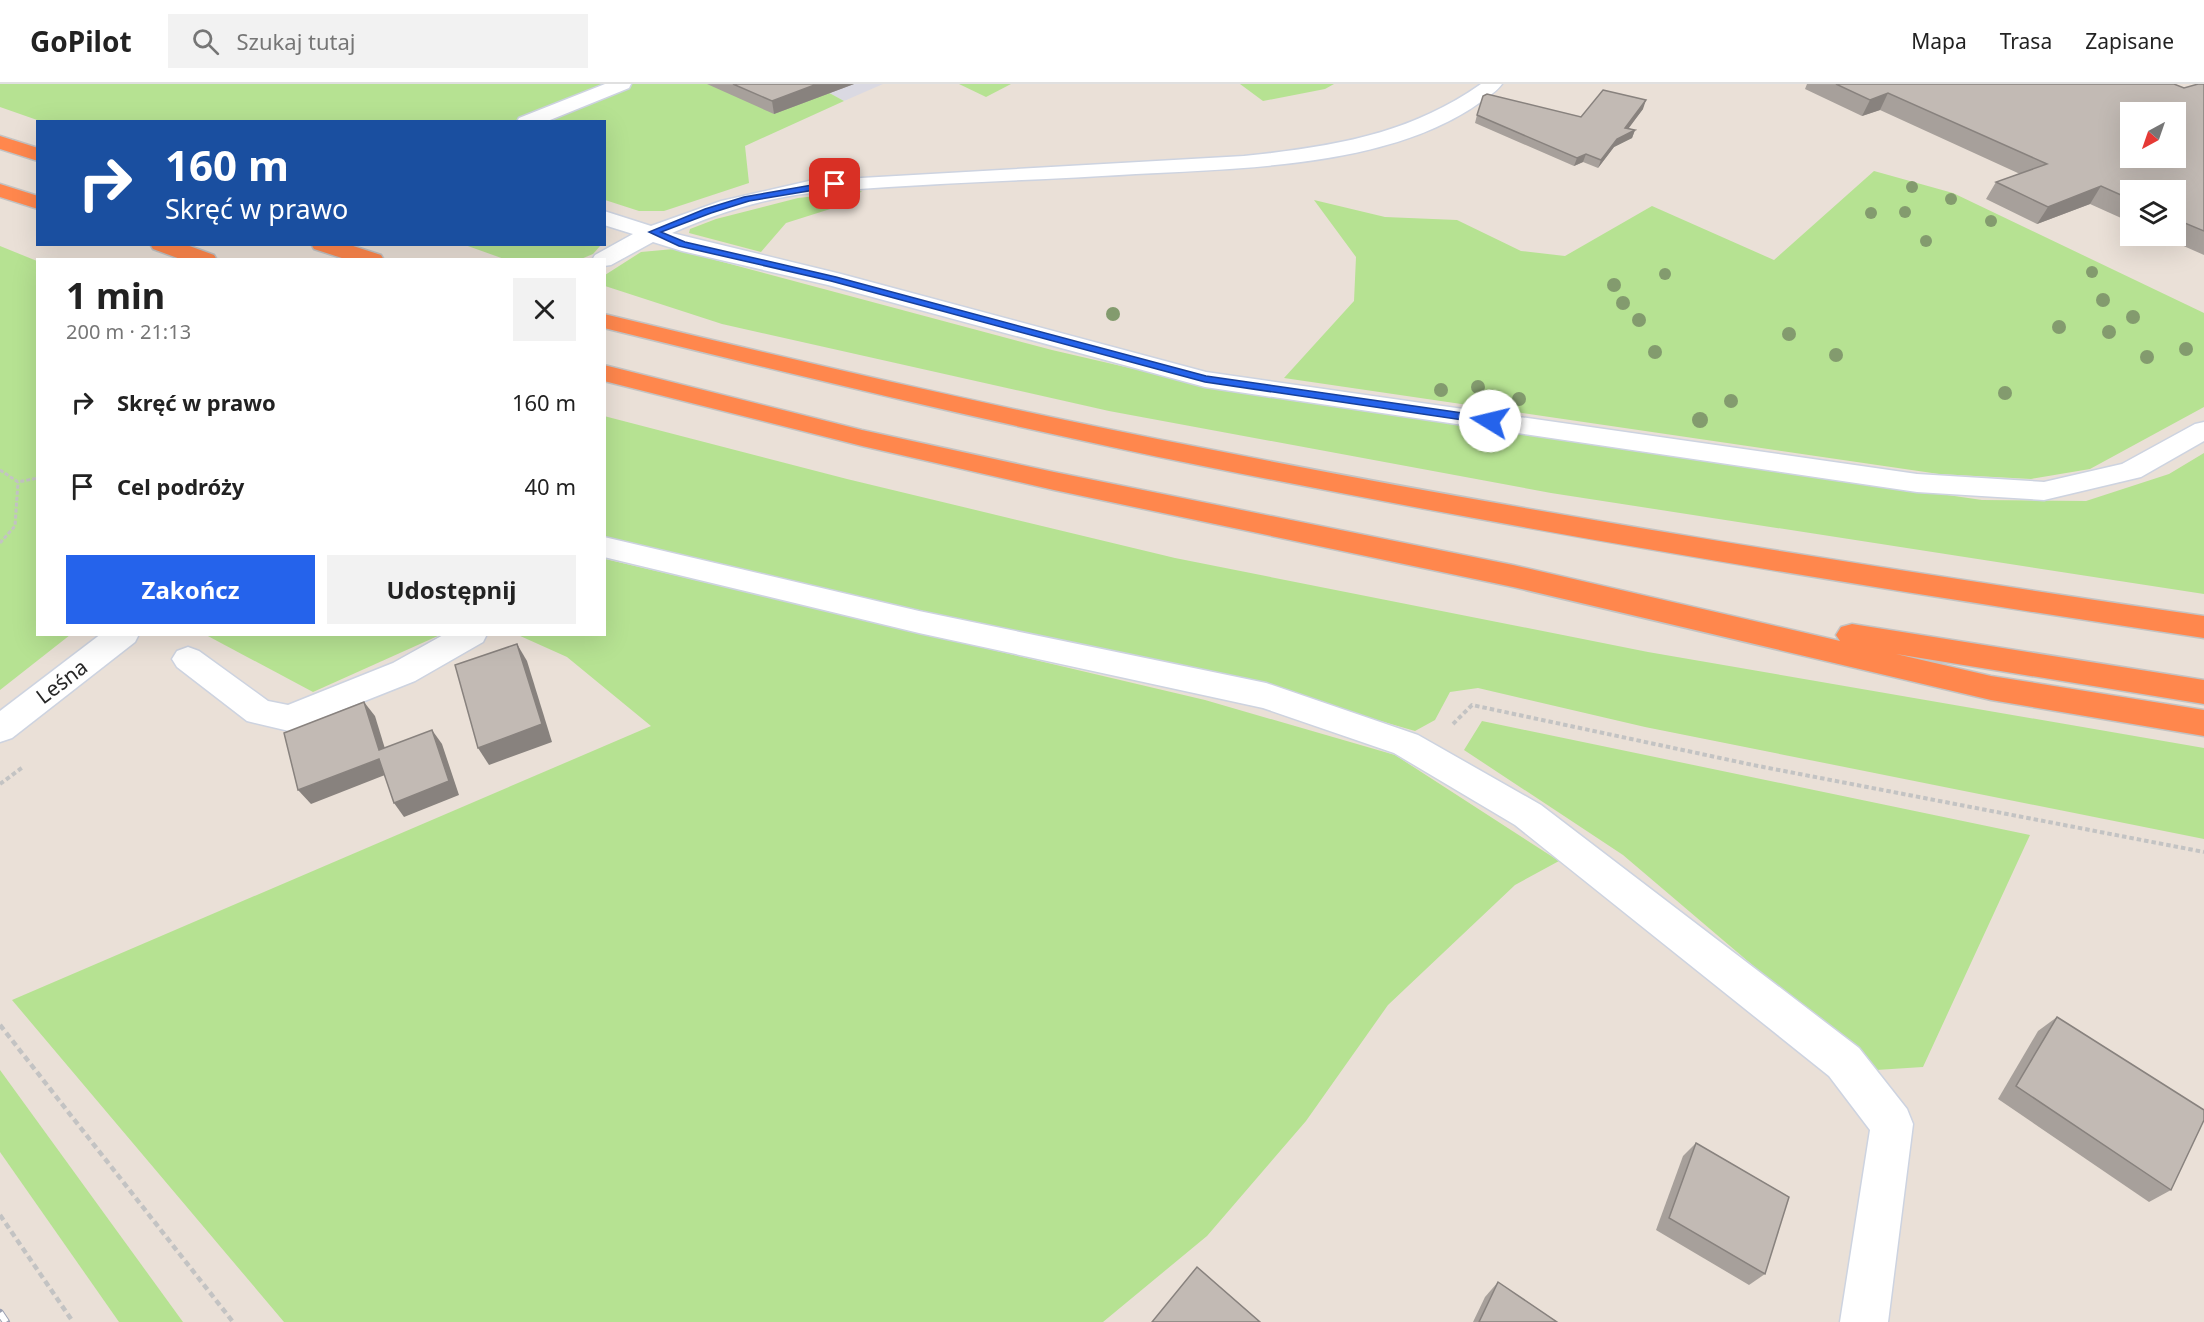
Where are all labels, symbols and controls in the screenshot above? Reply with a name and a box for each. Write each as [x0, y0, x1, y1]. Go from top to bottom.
search box [168, 14, 588, 68]
text: GoPilot [30, 22, 132, 60]
icon: search [189, 25, 222, 58]
text: Szukaj tutaj [237, 26, 356, 56]
text: Mapa [1911, 27, 1967, 55]
text: Trasa [2000, 27, 2052, 55]
text: Zapisane [2085, 27, 2174, 55]
north arrow [2120, 102, 2186, 168]
map controls [2120, 102, 2186, 246]
text: 160 m [165, 136, 289, 193]
icon: right [66, 144, 144, 222]
pin [809, 158, 860, 209]
icon: arrive [818, 167, 851, 200]
button: layers [2120, 180, 2186, 246]
text: Skręć w prawo [165, 190, 348, 227]
text: 1 min [66, 271, 165, 320]
button: close [513, 278, 576, 341]
text: 200 m · 21:13 [66, 318, 191, 345]
icon: right [66, 386, 99, 419]
text: Skręć w prawo [117, 387, 276, 417]
text: 160 m [512, 387, 576, 417]
position arrow [1458, 389, 1522, 453]
icon: arrive [66, 470, 99, 503]
text: Cel podróży [117, 471, 244, 501]
text: 40 m [525, 471, 576, 501]
button: Zakończ [66, 555, 315, 624]
button: Udostępnij [327, 555, 576, 624]
street label: Leśna [30, 653, 93, 710]

